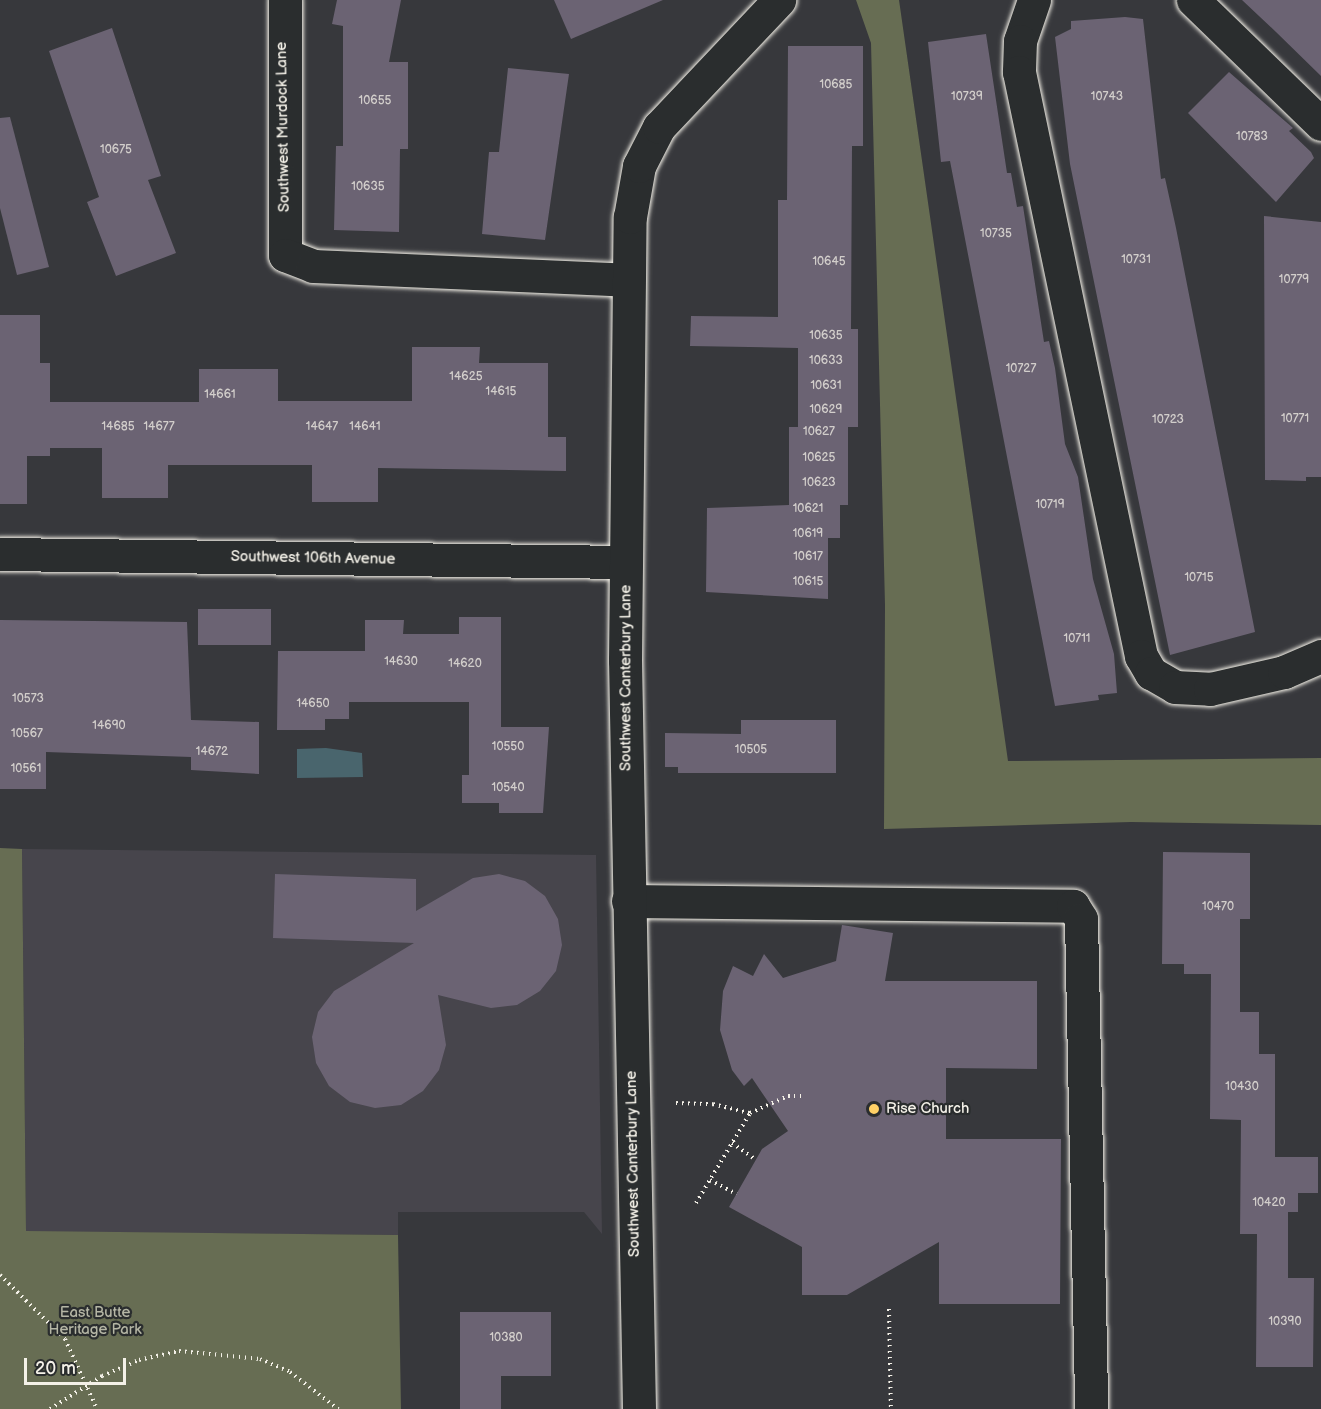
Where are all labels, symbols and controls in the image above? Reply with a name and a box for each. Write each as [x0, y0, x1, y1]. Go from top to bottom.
street label: Southwest Murdock Lane [273, 42, 293, 212]
house number: 10685 [820, 78, 852, 92]
house number: 10739 [951, 90, 983, 104]
house number: 10743 [1091, 90, 1123, 104]
house number: 10655 [359, 94, 391, 108]
house number: 10783 [1236, 130, 1268, 144]
house number: 10675 [100, 143, 132, 157]
house number: 10635 [351, 180, 385, 194]
house number: 10735 [980, 227, 1012, 241]
house number: 10731 [1121, 253, 1151, 267]
house number: 10645 [812, 255, 846, 269]
house number: 10779 [1279, 273, 1309, 287]
house number: 10635 [809, 329, 843, 343]
house number: 10633 [809, 354, 843, 368]
house number: 10727 [1006, 362, 1036, 376]
house number: 14625 [449, 370, 483, 384]
house number: 10631 [810, 379, 842, 393]
house number: 14615 [486, 385, 516, 399]
house number: 14661 [204, 388, 236, 402]
house number: 10629 [809, 403, 843, 417]
house number: 10771 [1281, 412, 1309, 426]
house number: 10723 [1152, 413, 1184, 427]
house number: 14685 [101, 420, 135, 434]
house number: 14677 [143, 420, 175, 434]
house number: 14647 [306, 420, 338, 434]
house number: 14641 [349, 420, 381, 434]
house number: 10627 [803, 425, 835, 439]
house number: 10625 [803, 451, 835, 465]
house number: 10623 [802, 476, 836, 490]
house number: 10719 [1035, 498, 1065, 512]
house number: 10621 [793, 502, 823, 516]
house number: 10619 [793, 527, 823, 541]
street label: Southwest 106th Avenue [231, 548, 395, 568]
house number: 10617 [793, 550, 823, 564]
house number: 10715 [1184, 571, 1214, 585]
house number: 10615 [793, 575, 823, 589]
street label: Southwest Canterbury Lane [617, 584, 635, 772]
house number: 10711 [1064, 632, 1090, 646]
house number: 14630 [384, 655, 418, 669]
house number: 14620 [448, 657, 482, 671]
house number: 10573 [12, 692, 44, 706]
house number: 14650 [296, 697, 330, 711]
house number: 14690 [92, 719, 126, 733]
house number: 10567 [11, 727, 43, 741]
house number: 10550 [492, 740, 524, 754]
house number: 10505 [735, 743, 767, 757]
house number: 14672 [196, 745, 228, 759]
house number: 10561 [11, 762, 41, 776]
house number: 10540 [492, 781, 524, 795]
house number: 10470 [1202, 900, 1234, 914]
street label: Southwest Canterbury Lane [622, 1070, 644, 1258]
house number: 10430 [1225, 1080, 1259, 1094]
place label: Rise Church [886, 1100, 969, 1118]
marker: Rise Church [867, 1102, 881, 1116]
house number: 10420 [1252, 1196, 1286, 1210]
park label: East Butte Heritage Park [48, 1303, 142, 1338]
house number: 10390 [1268, 1315, 1302, 1329]
house number: 10380 [489, 1331, 523, 1345]
scale bar [27, 1346, 129, 1384]
text: 20 m [35, 1358, 76, 1379]

